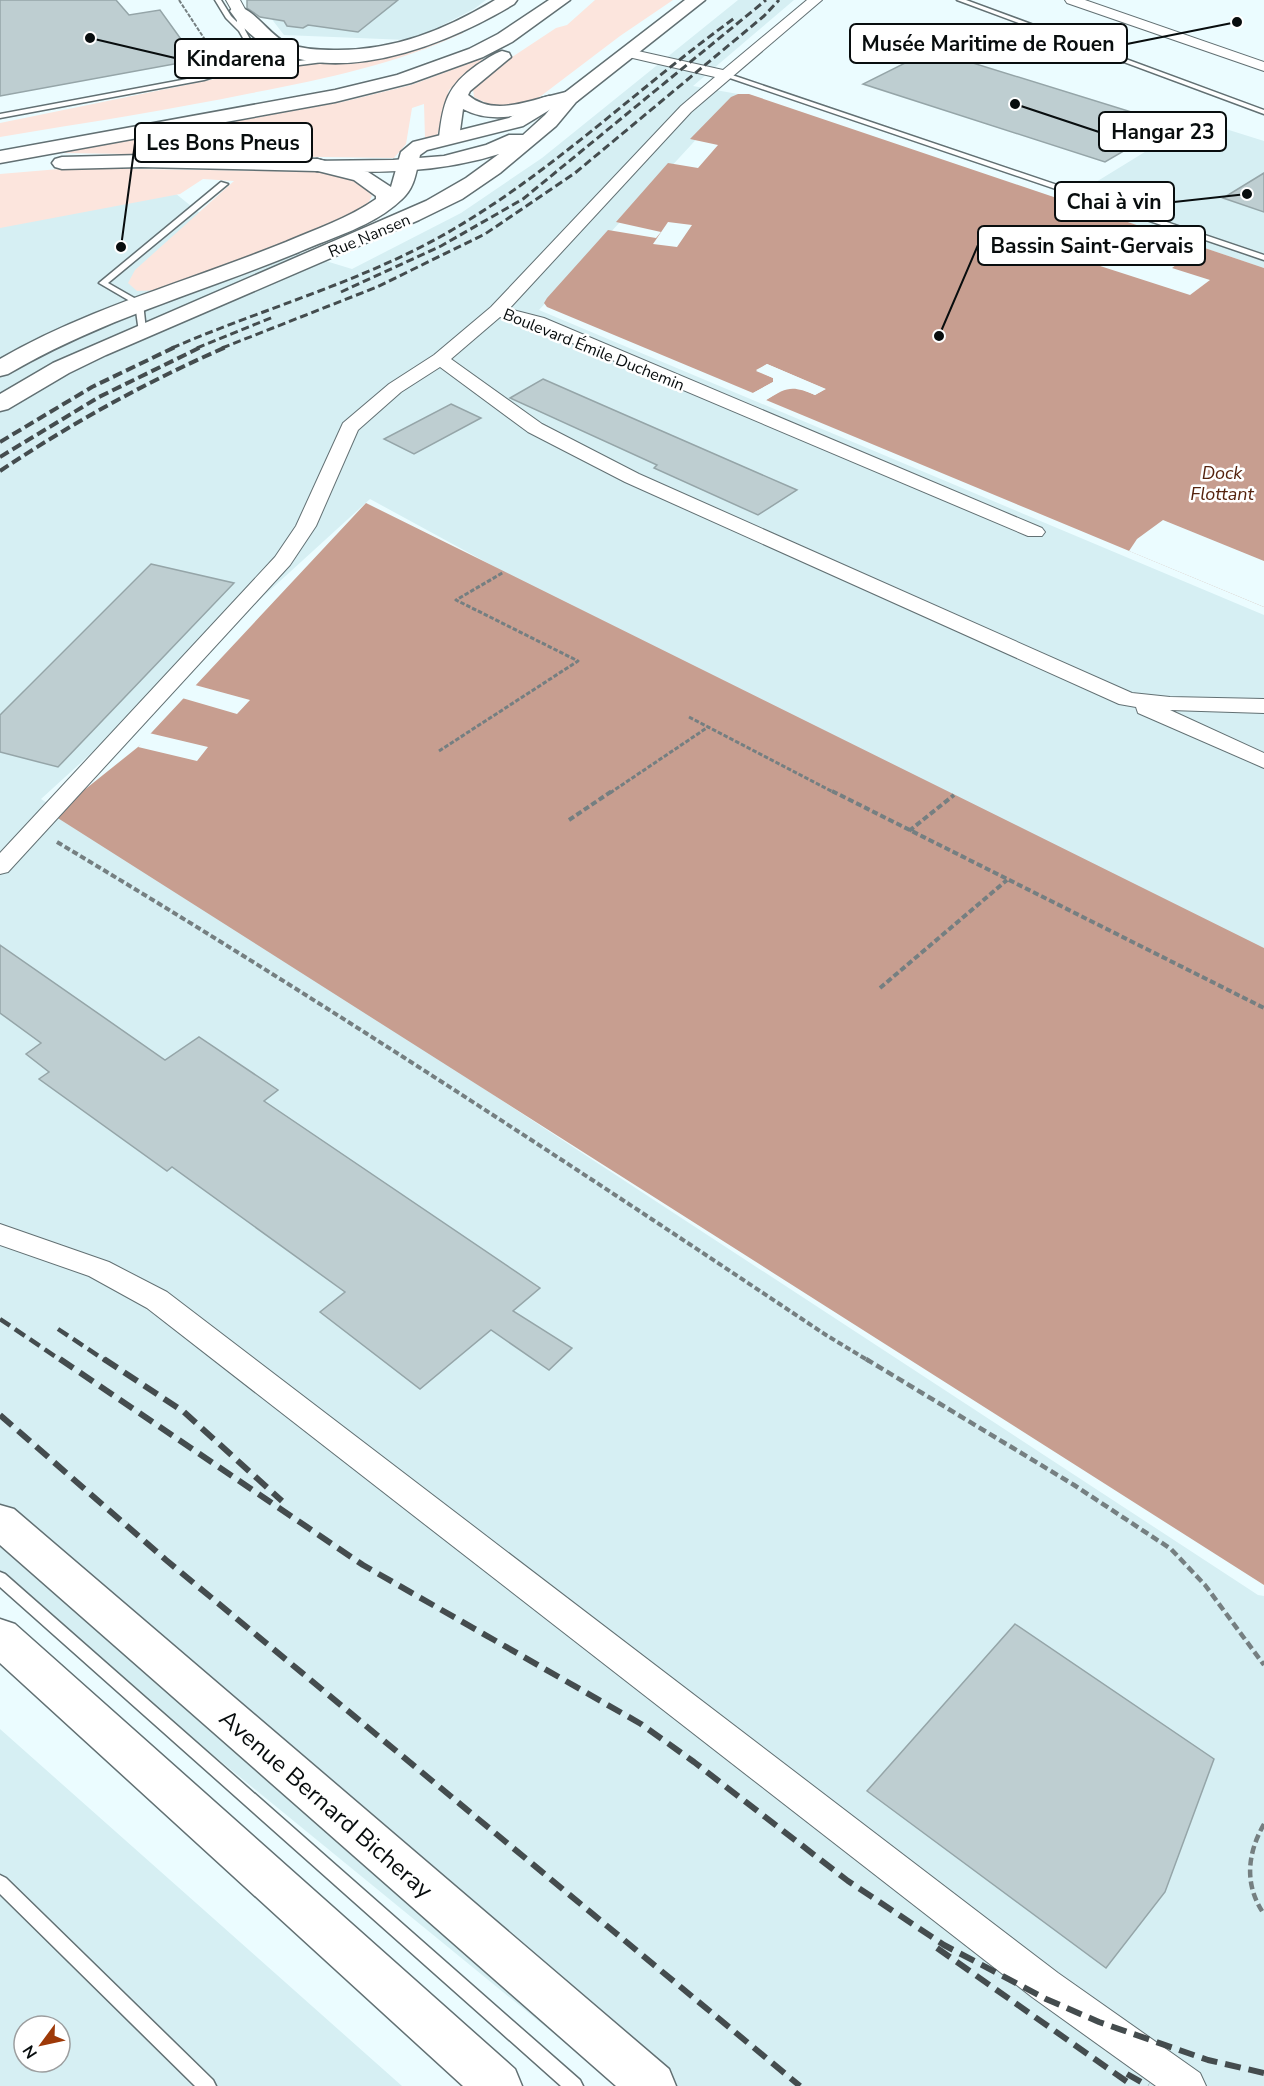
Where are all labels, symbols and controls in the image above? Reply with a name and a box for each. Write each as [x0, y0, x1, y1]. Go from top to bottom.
callout: Musée Maritime de Rouen [850, 24, 1127, 63]
text: Musée Maritime de Rouen [862, 30, 1114, 58]
callout: Kindarena [175, 39, 298, 78]
text: Kindarena [187, 45, 285, 73]
callout: Hangar 23 [1099, 112, 1226, 151]
text: Hangar 23 [1111, 118, 1215, 146]
callout: Les Bons Pneus [135, 123, 312, 162]
text: Les Bons Pneus [146, 129, 300, 157]
callout: Chai à vin [1055, 182, 1174, 221]
text: Chai à vin [1067, 188, 1161, 216]
street label: Rue Nansen [325, 209, 414, 263]
callout: Bassin Saint-Gervais [978, 226, 1205, 265]
text: Bassin Saint-Gervais [991, 232, 1193, 260]
street label: Boulevard Émile Duchemin [500, 303, 688, 396]
water label: Dock Flottant [1190, 461, 1254, 506]
street label: Avenue Bernard Bicheray [212, 1702, 440, 1906]
north arrow [12, 2014, 72, 2074]
text: N [18, 2041, 43, 2063]

